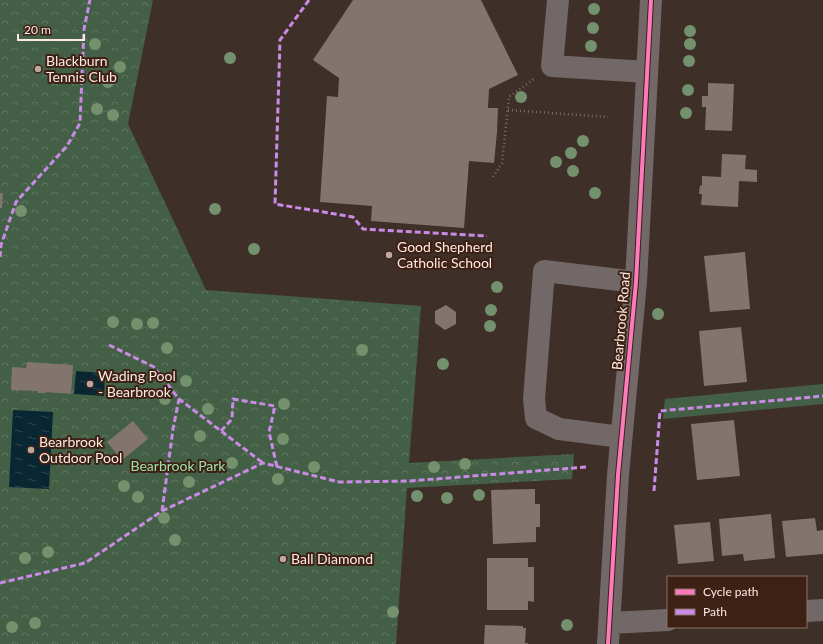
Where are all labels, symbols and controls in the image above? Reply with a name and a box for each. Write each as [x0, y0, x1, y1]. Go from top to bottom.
scale bar [18, 16, 84, 42]
text: 20 m [24, 22, 51, 37]
place label: Blackburn Tennis Club [46, 52, 117, 85]
marker: Blackburn Tennis Club [33, 64, 43, 74]
place label: Good Shepherd Catholic School [397, 238, 493, 271]
marker: Good Shepherd Catholic School [384, 250, 394, 260]
street label: Bearbrook Road [608, 271, 633, 371]
place label: Wading Pool - Bearbrook [98, 367, 176, 400]
marker: Wading Pool - Bearbrook [85, 379, 95, 389]
place label: Bearbrook Outdoor Pool [39, 433, 122, 466]
marker: Bearbrook Outdoor Pool [26, 445, 36, 455]
park label: Bearbrook Park [131, 457, 226, 474]
place label: Ball Diamond [291, 550, 373, 567]
marker: Ball Diamond [278, 554, 288, 564]
legend [667, 576, 807, 628]
text: Cycle path [703, 584, 758, 599]
text: Path [703, 604, 727, 619]

